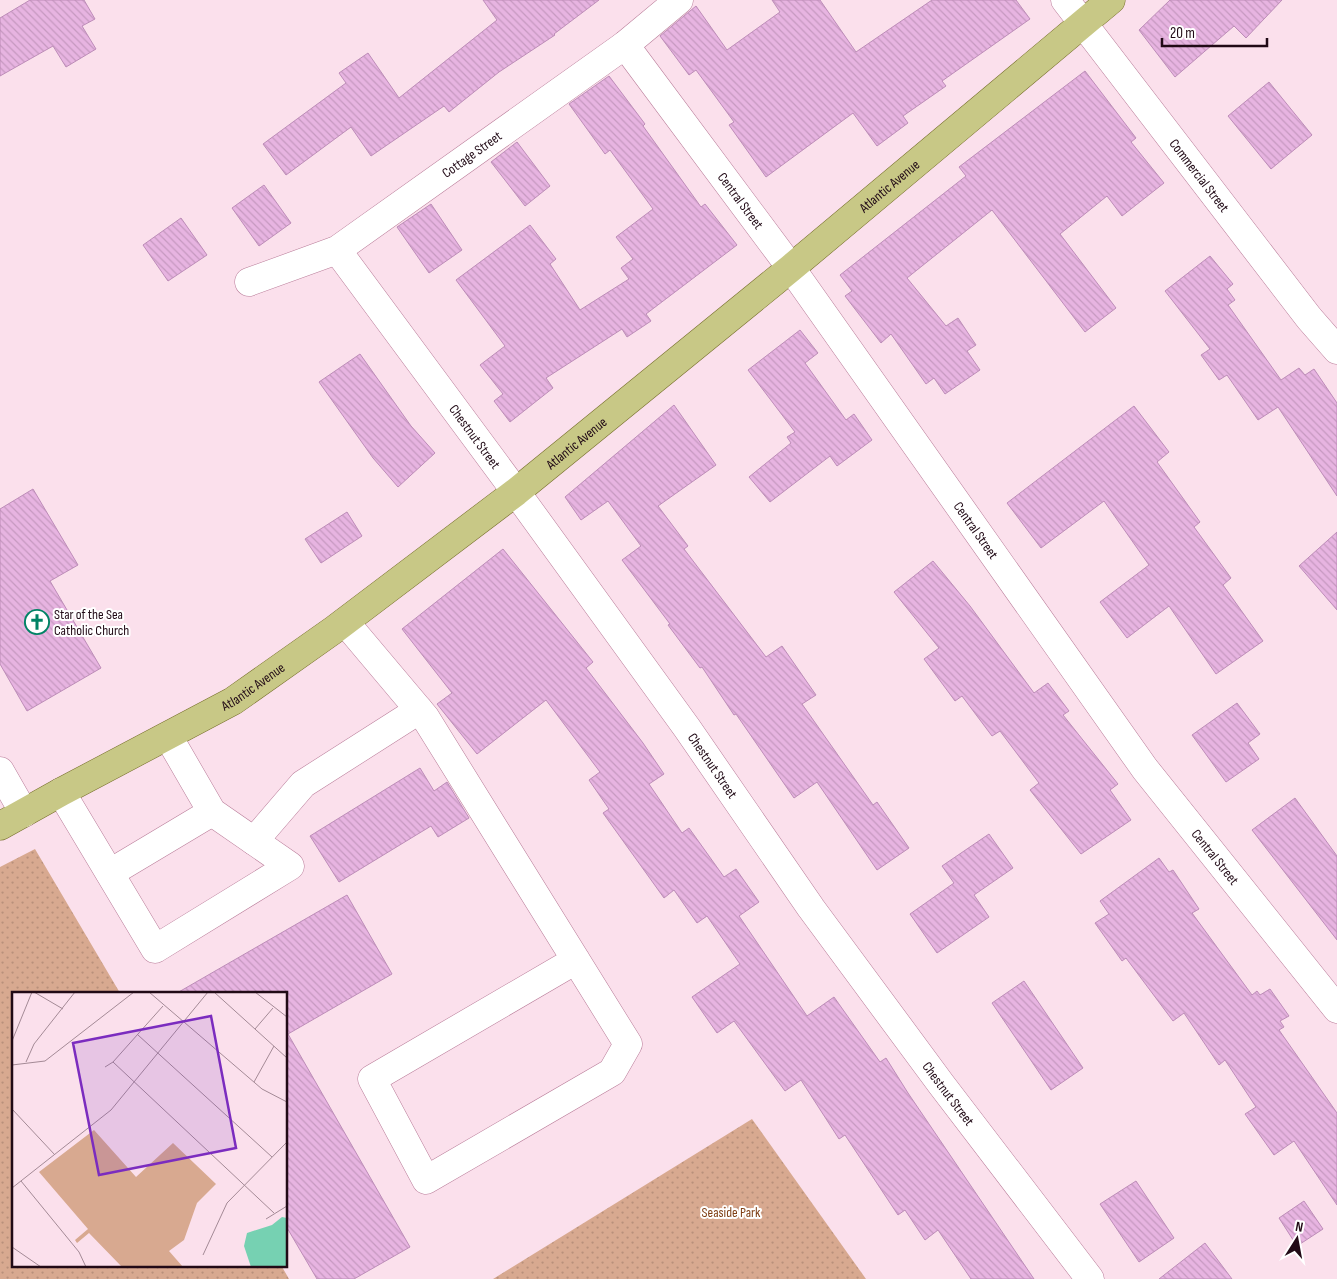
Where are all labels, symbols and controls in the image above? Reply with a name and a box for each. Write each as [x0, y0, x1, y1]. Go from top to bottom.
scale bar [1162, 15, 1267, 47]
text: 20 m [1170, 24, 1195, 43]
street label: Cottage Street [439, 127, 505, 182]
street label: Commercial Street [1166, 136, 1233, 216]
street label: Atlantic Avenue [855, 156, 923, 217]
street label: Central Street [714, 169, 767, 233]
street label: Chestnut Street [445, 401, 504, 472]
street label: Atlantic Avenue [542, 414, 610, 474]
street label: Central Street [950, 498, 1002, 562]
place label: Star of the Sea Catholic Church [54, 606, 129, 639]
church icon: Star of the Sea Catholic Church [24, 609, 50, 635]
street label: Atlantic Avenue [218, 659, 288, 715]
street label: Chestnut Street [684, 730, 741, 802]
street label: Central Street [1188, 826, 1242, 888]
inset map [12, 992, 288, 1266]
street label: Chestnut Street [918, 1059, 978, 1129]
park label: Seaside Park [702, 1204, 761, 1221]
north arrow [1272, 1214, 1322, 1264]
text: N [1294, 1218, 1305, 1236]

